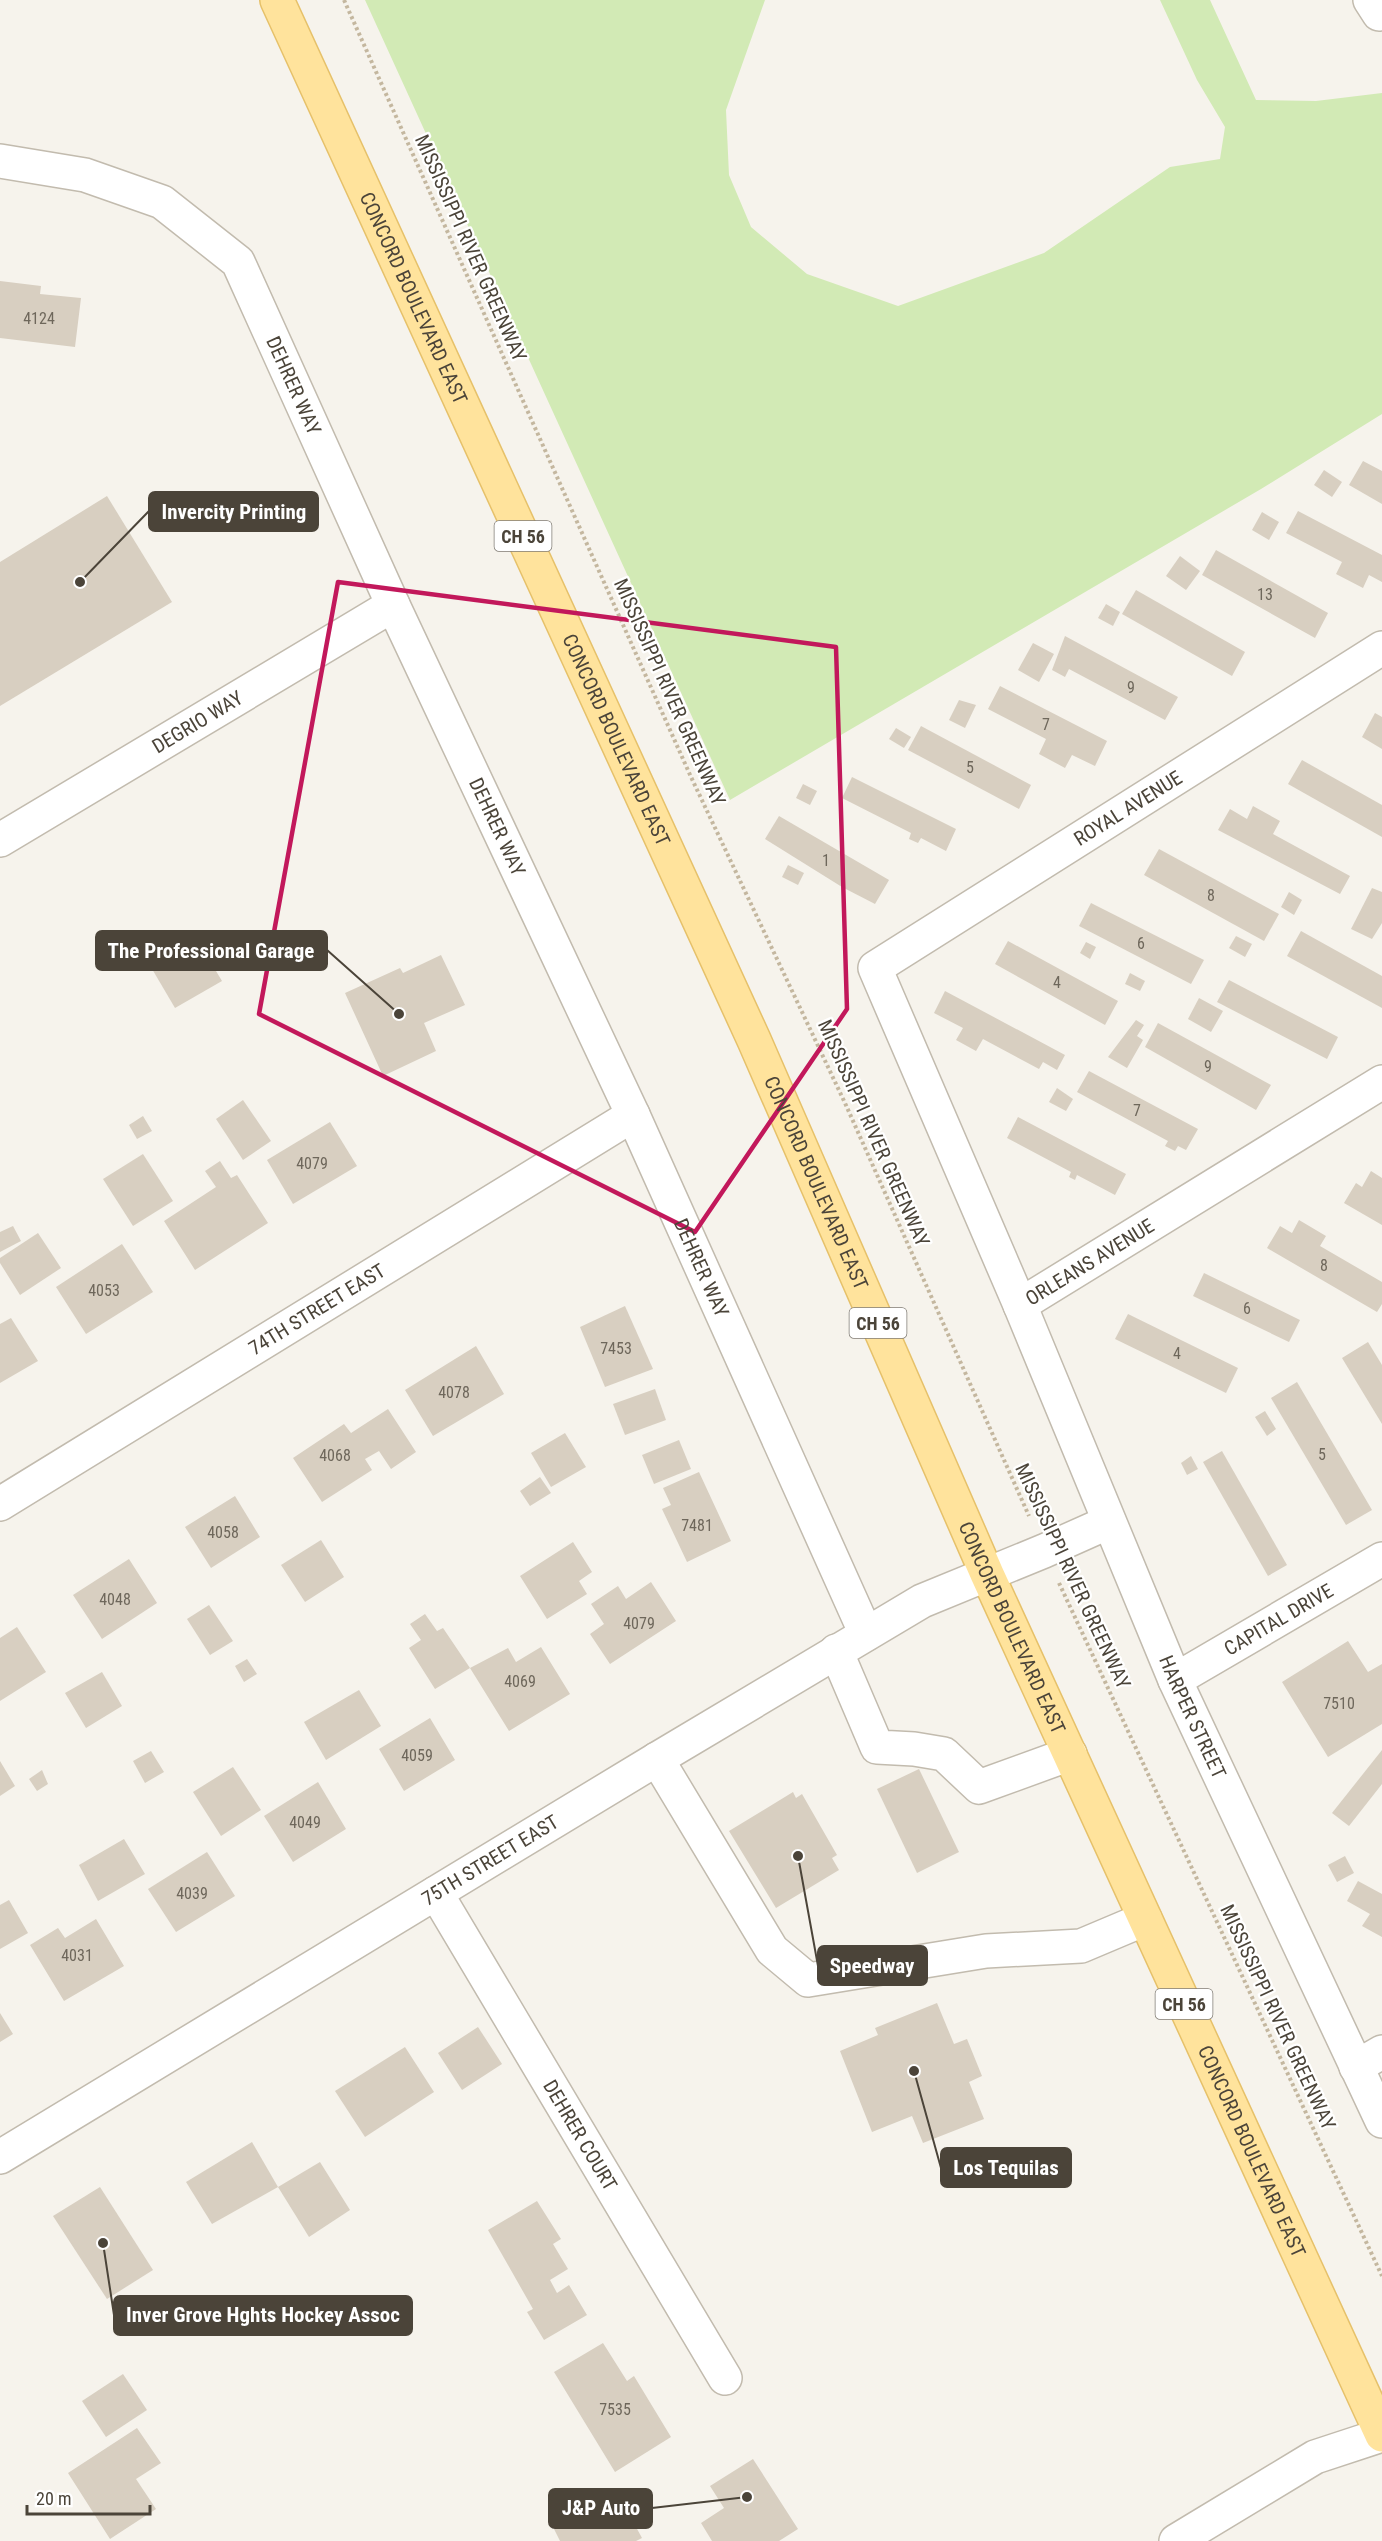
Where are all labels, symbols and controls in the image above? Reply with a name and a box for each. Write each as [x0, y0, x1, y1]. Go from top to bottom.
street label: MISSISSIPPI RIVER GREENWAY [410, 131, 532, 366]
street label: CONCORD BOULEVARD EAST [355, 188, 473, 408]
house number: 4124 [23, 309, 55, 328]
street label: DEHRER WAY [261, 332, 327, 439]
callout: Invercity Printing [149, 492, 318, 531]
text: Invercity Printing [162, 500, 306, 524]
road number: CH 56 [494, 521, 552, 551]
street label: MISSISSIPPI RIVER GREENWAY [609, 575, 731, 810]
house number: 13 [1257, 585, 1273, 604]
street label: CONCORD BOULEVARD EAST [557, 630, 675, 850]
house number: 9 [1127, 678, 1135, 697]
street label: DEGRIO WAY [148, 685, 248, 758]
house number: 7 [1042, 715, 1050, 734]
house number: 5 [966, 758, 974, 777]
street label: ROYAL AVENUE [1070, 765, 1186, 851]
street label: DEHRER WAY [464, 774, 531, 880]
house number: 1 [822, 851, 830, 870]
house number: 8 [1207, 886, 1215, 905]
callout: The Professional Garage [96, 931, 327, 970]
house number: 6 [1137, 934, 1145, 953]
text: The Professional Garage [108, 939, 314, 963]
house number: 4 [1053, 973, 1061, 992]
street label: MISSISSIPPI RIVER GREENWAY [813, 1016, 935, 1251]
house number: 9 [1204, 1057, 1212, 1076]
street label: CONCORD BOULEVARD EAST [759, 1072, 873, 1293]
house number: 7 [1133, 1101, 1141, 1120]
house number: 4079 [296, 1154, 328, 1173]
street label: ORLEANS AVENUE [1021, 1213, 1159, 1311]
street label: DEHRER WAY [669, 1215, 734, 1321]
house number: 8 [1320, 1256, 1328, 1275]
street label: 74TH STREET EAST [244, 1258, 390, 1360]
house number: 4053 [88, 1281, 120, 1300]
house number: 6 [1243, 1299, 1251, 1318]
road number: CH 56 [850, 1308, 906, 1338]
house number: 7453 [600, 1339, 632, 1358]
house number: 4 [1173, 1344, 1181, 1363]
house number: 4078 [438, 1383, 470, 1402]
house number: 5 [1318, 1445, 1326, 1464]
house number: 4068 [319, 1446, 351, 1465]
street label: MISSISSIPPI RIVER GREENWAY [1010, 1459, 1136, 1693]
house number: 7481 [681, 1516, 713, 1535]
street label: CONCORD BOULEVARD EAST [954, 1518, 1071, 1738]
house number: 4058 [207, 1523, 239, 1542]
street label: CAPITAL DRIVE [1220, 1578, 1337, 1661]
house number: 4048 [99, 1590, 131, 1609]
house number: 4079 [623, 1614, 655, 1633]
street label: HARPER STREET [1154, 1652, 1231, 1782]
house number: 4069 [504, 1672, 536, 1691]
house number: 7510 [1323, 1694, 1355, 1713]
house number: 4059 [401, 1746, 433, 1765]
street label: 75TH STREET EAST [417, 1810, 563, 1911]
house number: 4049 [289, 1813, 321, 1832]
house number: 4039 [176, 1884, 208, 1903]
street label: MISSISSIPPI RIVER GREENWAY [1215, 1900, 1341, 2134]
house number: 4031 [61, 1946, 93, 1965]
callout: Speedway [818, 1946, 927, 1985]
text: Speedway [830, 1954, 915, 1978]
road number: CH 56 [1156, 1989, 1212, 2019]
street label: CONCORD BOULEVARD EAST [1193, 2042, 1311, 2261]
street label: DEHRER COURT [538, 2076, 623, 2195]
callout: Los Tequilas [941, 2148, 1071, 2187]
text: Los Tequilas [953, 2156, 1059, 2180]
callout: Inver Grove Hghts Hockey Assoc [114, 2296, 412, 2335]
text: Inver Grove Hghts Hockey Assoc [126, 2303, 400, 2327]
house number: 7535 [599, 2400, 631, 2419]
scale bar [27, 2478, 150, 2516]
text: 20 m [36, 2488, 71, 2509]
callout: J&P Auto [549, 2489, 652, 2528]
text: J&P Auto [562, 2496, 640, 2520]

